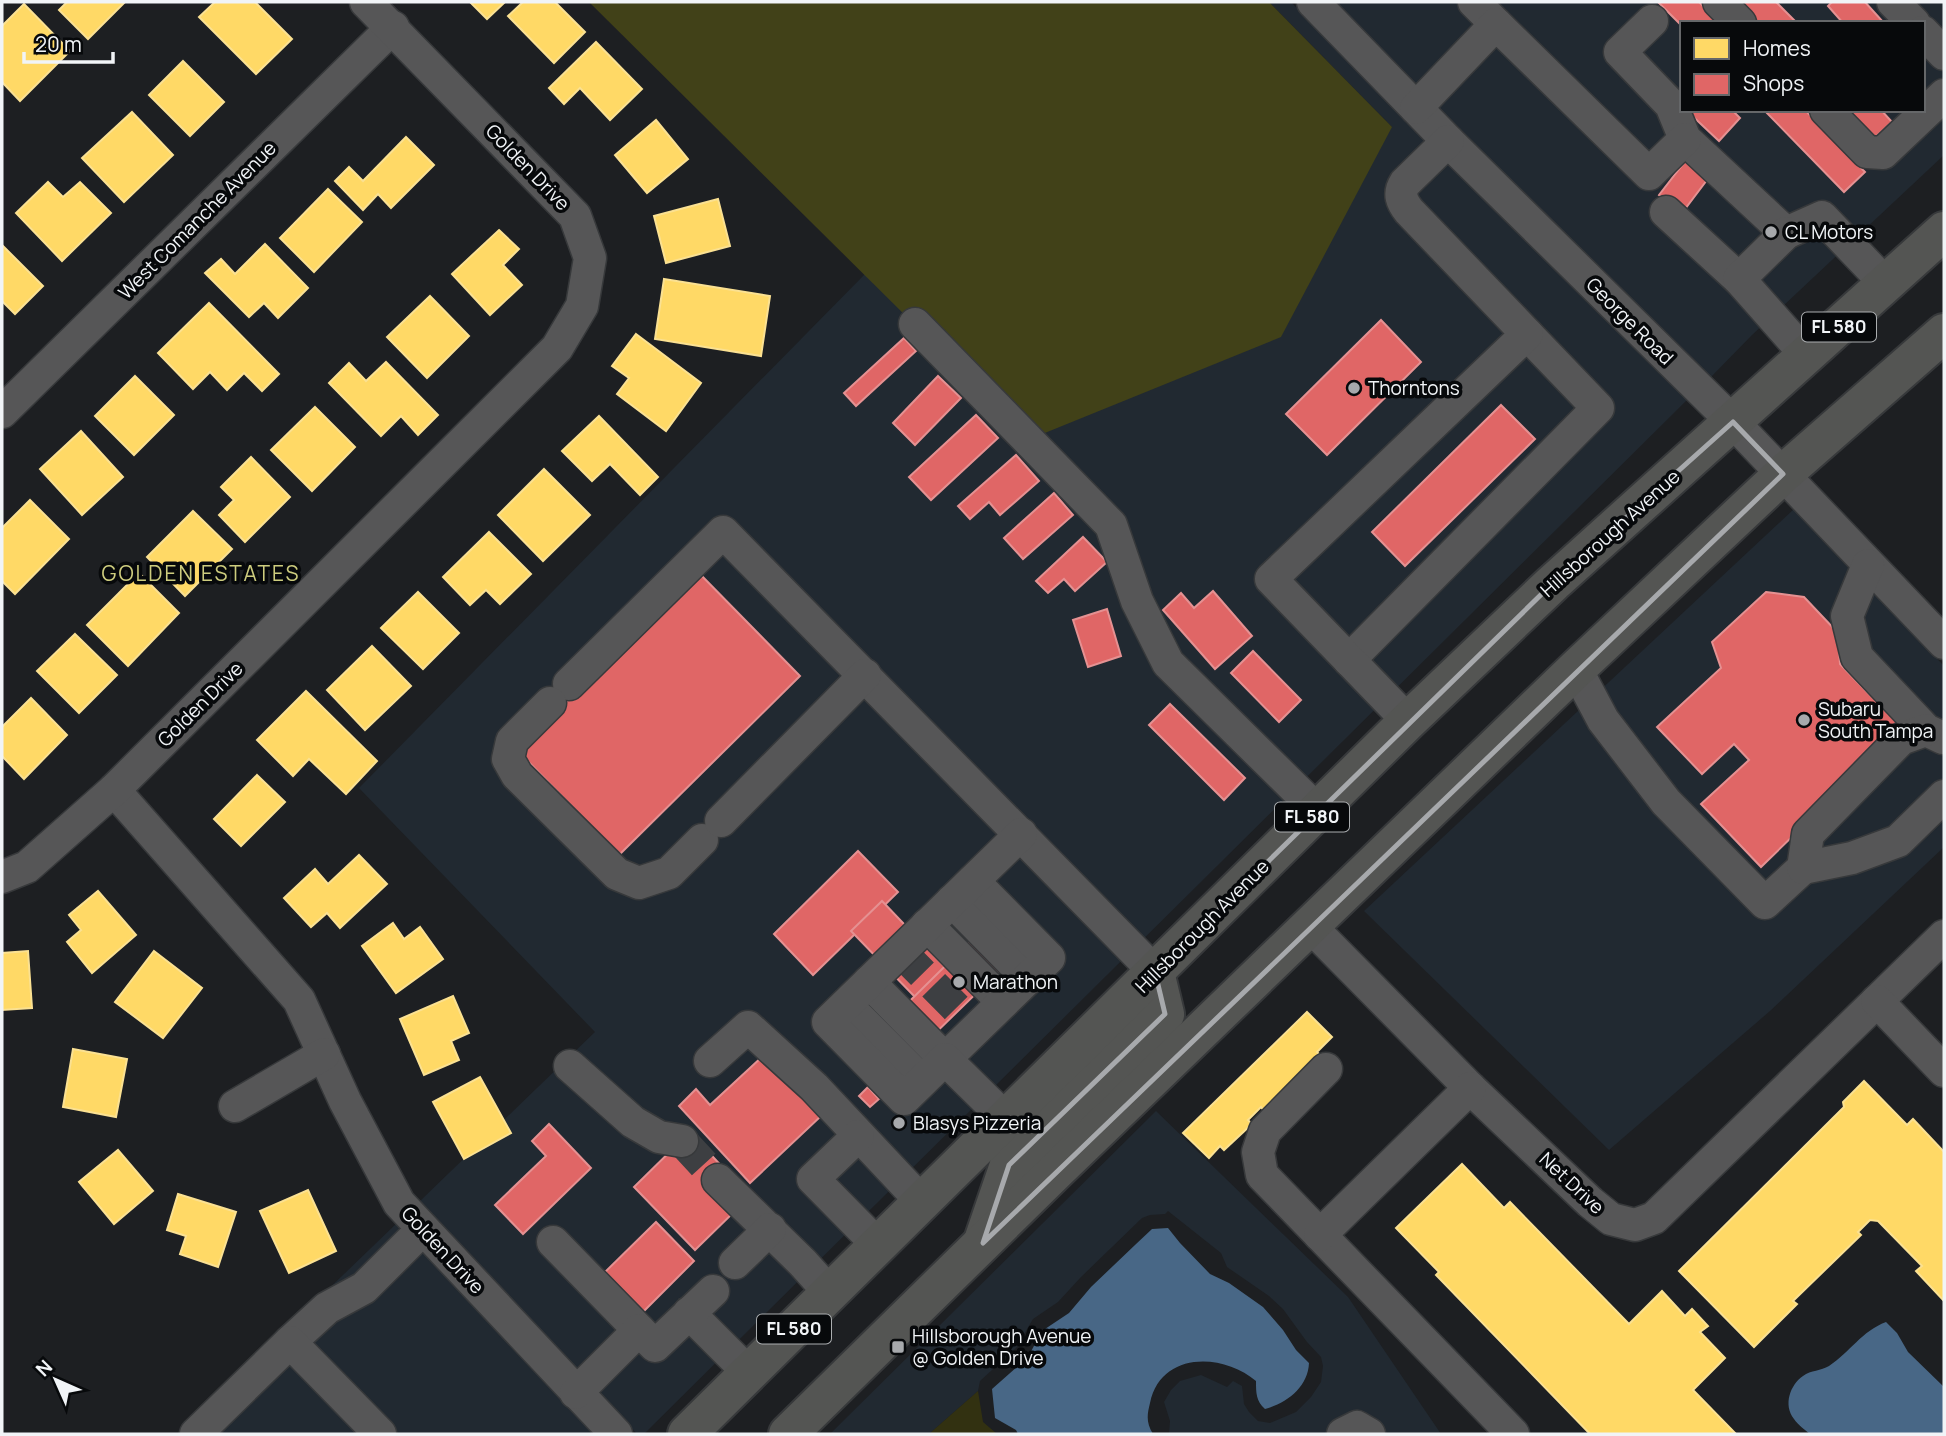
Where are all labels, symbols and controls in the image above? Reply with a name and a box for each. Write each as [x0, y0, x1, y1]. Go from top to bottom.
scale bar [24, 21, 114, 65]
legend [1680, 21, 1925, 112]
text: 20 m [35, 30, 82, 58]
text: Homes [1743, 34, 1811, 62]
text: Shops [1743, 69, 1804, 97]
street label: Golden Drive [480, 118, 576, 216]
street label: West Comanche Avenue [112, 135, 282, 305]
place label: CL Motors [1785, 219, 1873, 245]
marker: CL Motors [1763, 224, 1779, 240]
street label: George Road [1581, 272, 1679, 370]
road number: FL 580 [1802, 312, 1876, 342]
place label: Thorntons [1368, 375, 1460, 401]
marker: Thorntons [1346, 380, 1362, 396]
street label: Hillsborough Avenue [1535, 463, 1685, 603]
district label: GOLDEN ESTATES [102, 559, 300, 587]
street label: Golden Drive [152, 656, 248, 752]
place label: Subaru South Tampa [1818, 696, 1933, 744]
marker: Subaru South Tampa [1796, 712, 1812, 728]
road number: FL 580 [1275, 802, 1349, 832]
street label: Hillsborough Avenue [1129, 853, 1275, 999]
place label: Marathon [973, 969, 1058, 995]
marker: Marathon [951, 974, 967, 990]
place label: Blasys Pizzeria [913, 1110, 1041, 1136]
marker: Blasys Pizzeria [891, 1115, 907, 1131]
street label: Net Drive [1534, 1146, 1610, 1220]
street label: Golden Drive [396, 1201, 490, 1299]
road number: FL 580 [757, 1314, 831, 1344]
place label: Hillsborough Avenue @ Golden Drive [912, 1323, 1091, 1371]
marker: Hillsborough Avenue @ Golden Drive [890, 1339, 906, 1355]
north arrow [21, 1345, 91, 1415]
text: N [30, 1354, 58, 1382]

